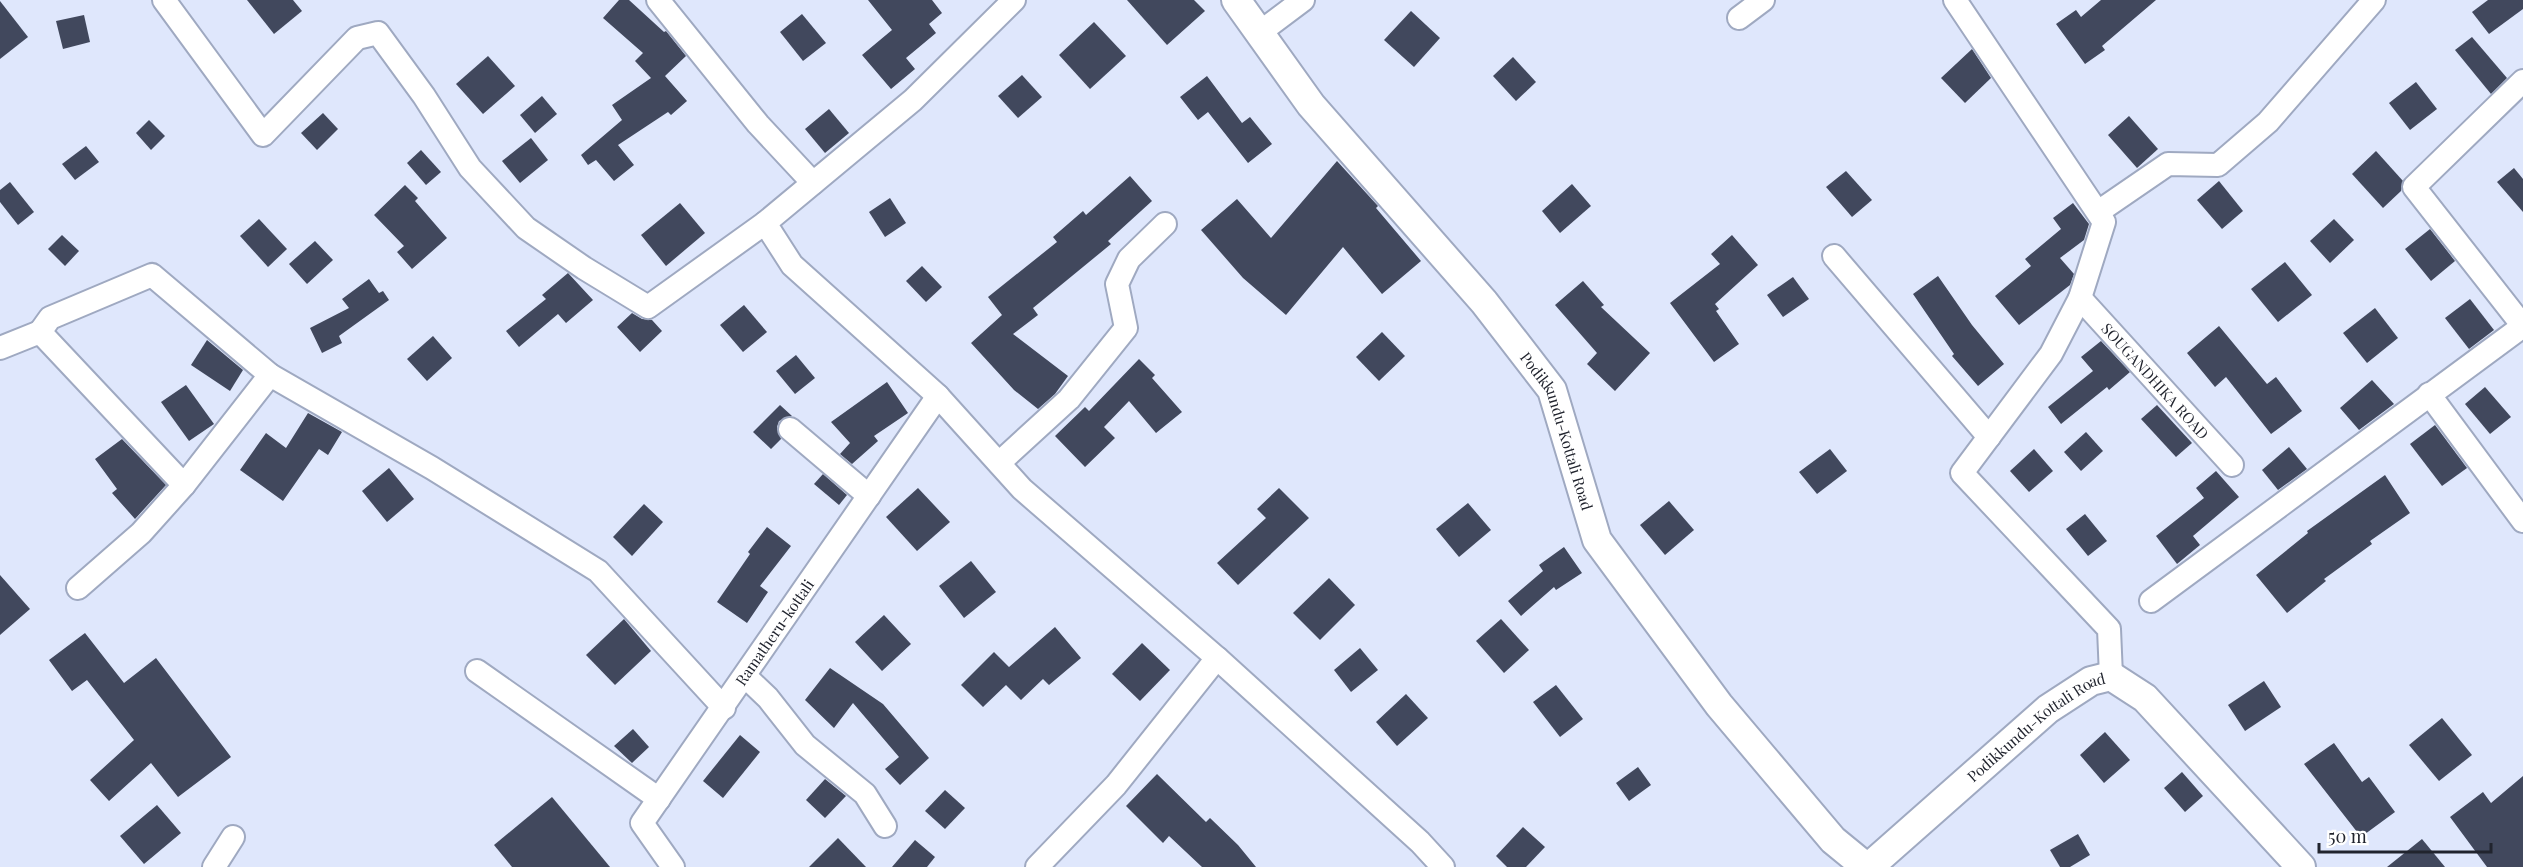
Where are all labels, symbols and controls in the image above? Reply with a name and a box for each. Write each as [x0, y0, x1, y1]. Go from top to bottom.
street label: SOUGANDHIKA ROAD [2097, 318, 2214, 443]
street label: Podikkundu-Kottali Road [1516, 348, 1598, 513]
street label: Ramatheru-kottali [731, 575, 818, 689]
street label: Podikkundu-Kottali Road [1963, 668, 2108, 786]
scale bar [2319, 816, 2492, 854]
text: 50 m [2328, 824, 2367, 848]

